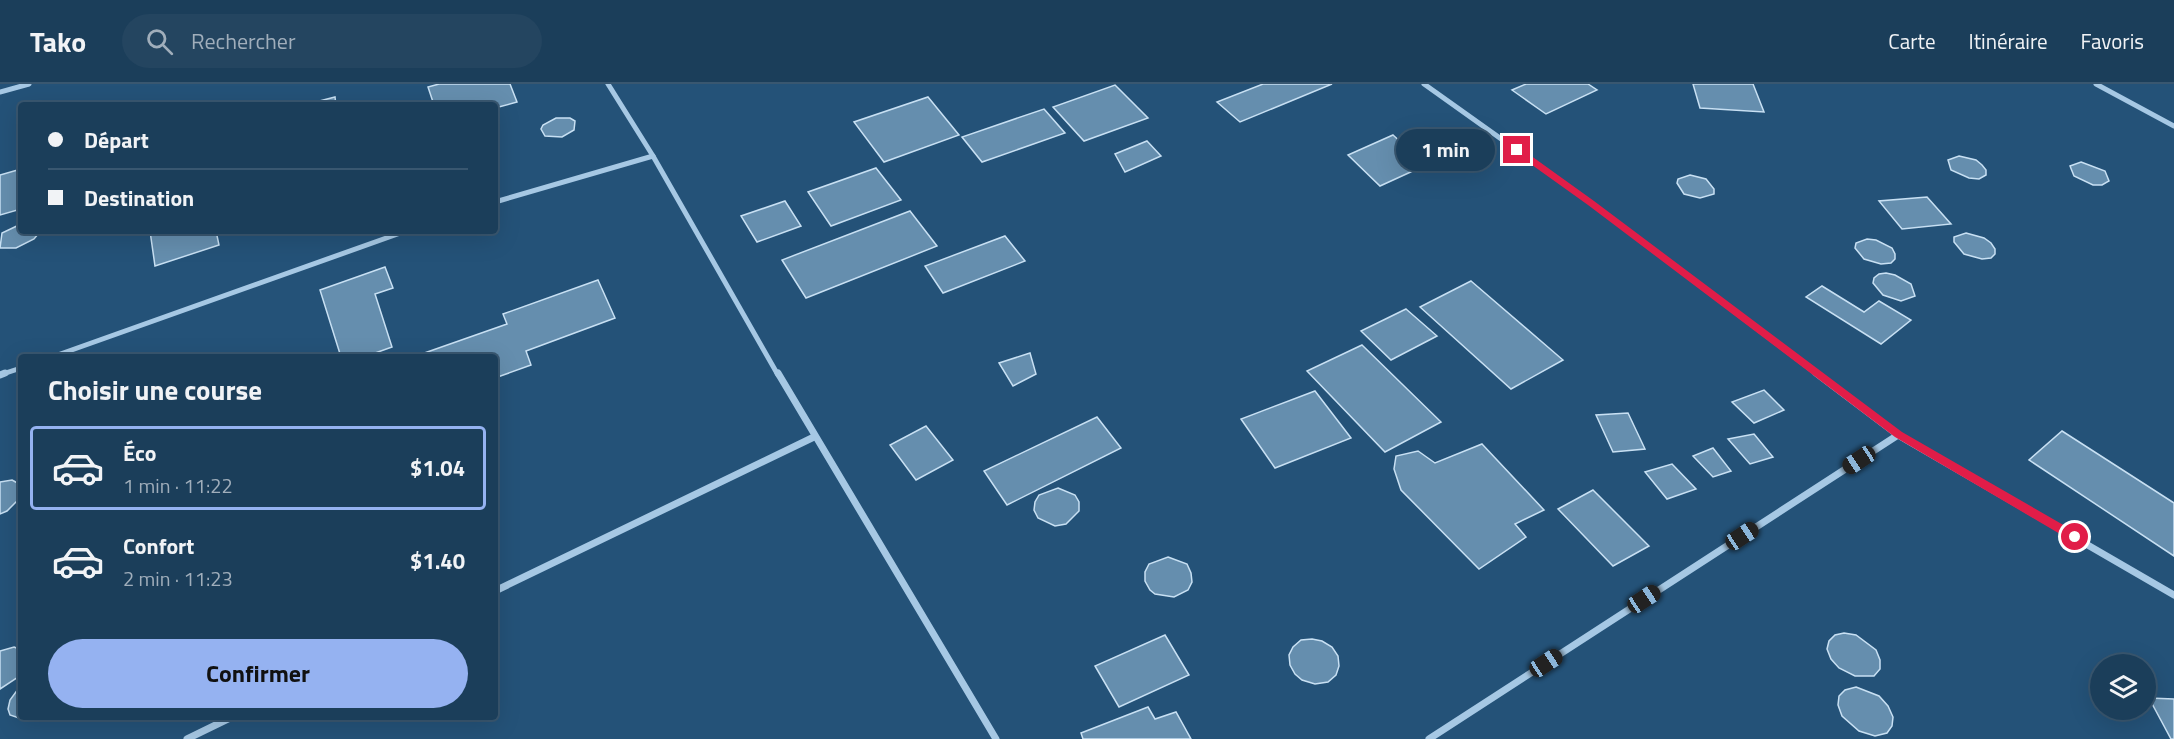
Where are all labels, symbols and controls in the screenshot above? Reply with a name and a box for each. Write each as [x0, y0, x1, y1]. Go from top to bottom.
search box [122, 14, 542, 68]
text: Tako [30, 20, 86, 63]
text: Rechercher [191, 24, 296, 58]
icon: search [143, 25, 176, 58]
text: Carte [1888, 25, 1936, 57]
text: Itinéraire [1969, 25, 2048, 57]
text: Favoris [2081, 25, 2144, 57]
text: Départ [84, 123, 149, 157]
callout: 1 min [1397, 129, 1496, 171]
text: 1 min [1421, 134, 1470, 165]
route end [1503, 136, 1530, 163]
text: Destination [84, 181, 194, 215]
text: Choisir une course [48, 369, 262, 410]
text: Éco [123, 436, 156, 470]
icon: car [51, 441, 105, 495]
car [1839, 443, 1879, 477]
text: $1.04 [410, 451, 465, 485]
text: 1 min · 11:22 [123, 470, 233, 501]
car [1722, 519, 1762, 553]
route start [2061, 523, 2088, 550]
text: Confort [123, 529, 194, 563]
icon: car [51, 534, 105, 588]
text: $1.40 [410, 544, 465, 578]
text: 2 min · 11:23 [123, 563, 233, 594]
car [1624, 582, 1664, 616]
button: Confirmer [48, 639, 468, 708]
car [1526, 646, 1566, 680]
map controls [2090, 654, 2156, 720]
button: layers [2090, 654, 2156, 720]

